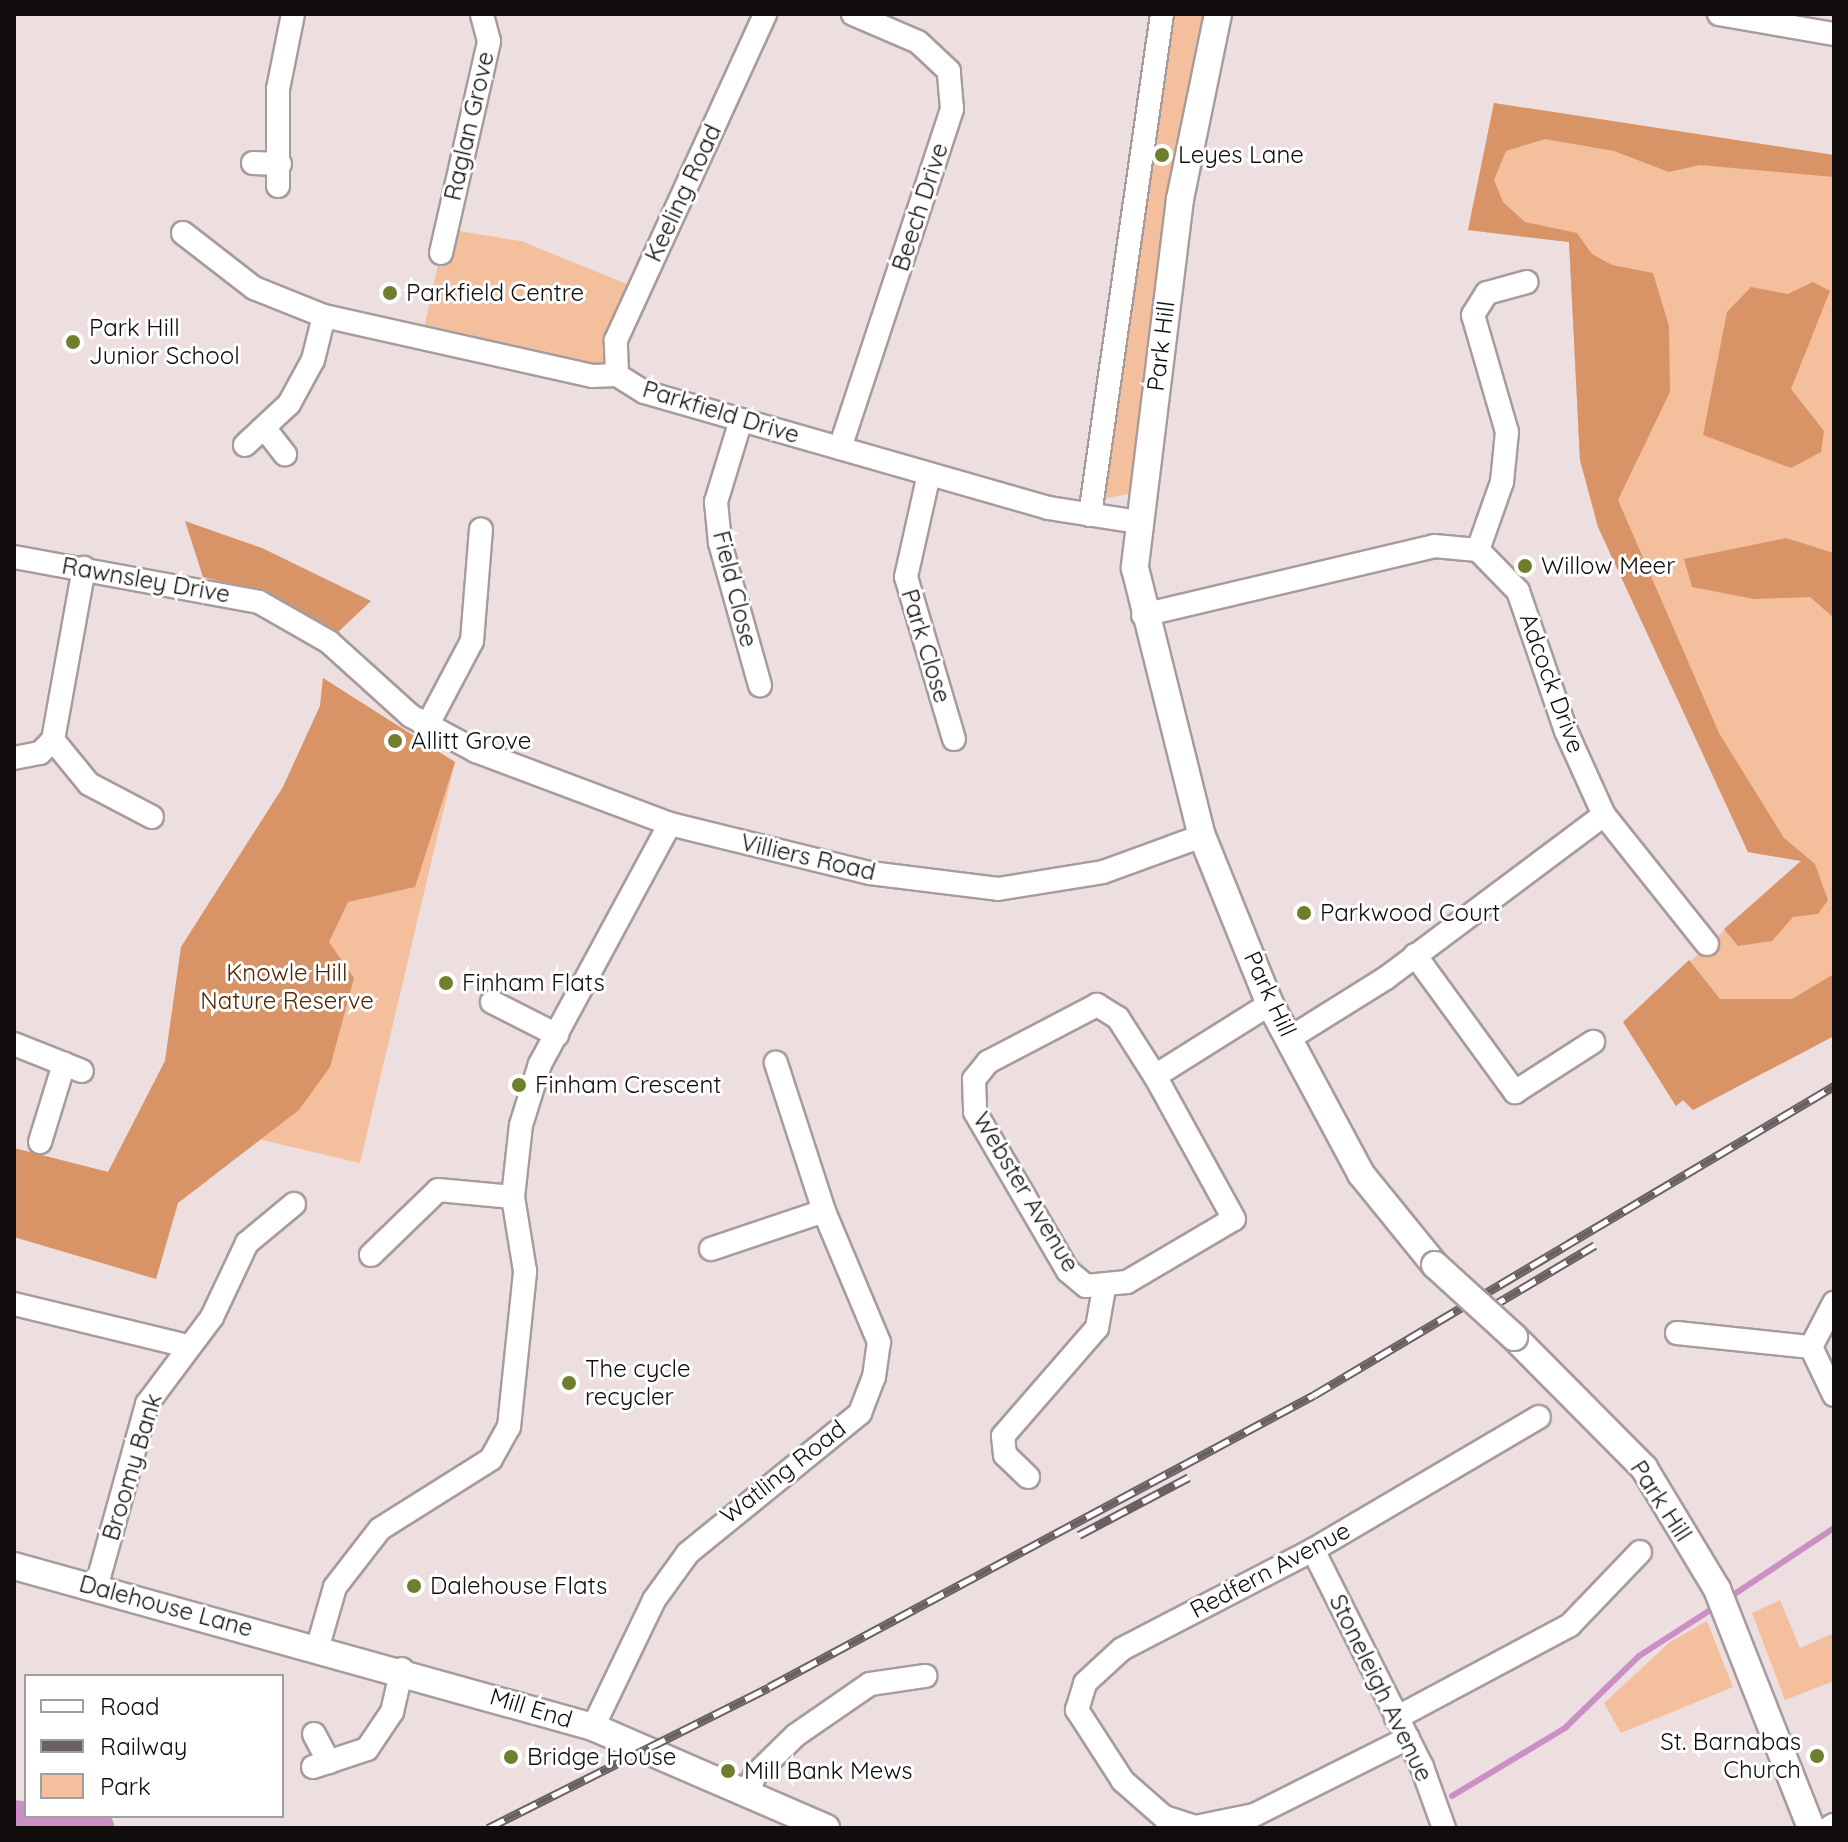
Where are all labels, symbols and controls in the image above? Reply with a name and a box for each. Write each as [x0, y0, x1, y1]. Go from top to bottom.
street label: Raglan Grove [438, 49, 500, 203]
street label: Keeling Road [639, 120, 727, 266]
street label: Beech Drive [886, 139, 954, 275]
place label: Leyes Lane [1178, 141, 1304, 169]
marker: Leyes Lane [1153, 146, 1171, 164]
place label: Parkfield Centre [406, 279, 584, 307]
marker: Parkfield Centre [381, 284, 399, 302]
street label: Park Hill [1141, 299, 1181, 393]
place label: Park Hill Junior School [89, 314, 240, 370]
marker: Park Hill Junior School [64, 333, 82, 351]
street label: Parkfield Drive [639, 375, 803, 449]
street label: Field Close [707, 528, 763, 650]
street label: Rawnsley Drive [60, 551, 232, 609]
place label: Willow Meer [1541, 552, 1675, 580]
marker: Willow Meer [1516, 557, 1534, 575]
street label: Park Close [895, 586, 957, 706]
street label: Adcock Drive [1513, 609, 1591, 757]
place label: Allitt Grove [411, 727, 531, 755]
marker: Allitt Grove [386, 732, 404, 750]
street label: Villiers Road [738, 828, 878, 886]
place label: Parkwood Court [1320, 899, 1500, 927]
marker: Parkwood Court [1295, 904, 1313, 922]
street label: Park Hill [1238, 947, 1302, 1041]
park label: Knowle Hill Nature Reserve [200, 959, 374, 1015]
place label: Finham Flats [462, 969, 605, 997]
marker: Finham Flats [437, 974, 455, 992]
place label: Finham Crescent [535, 1071, 721, 1099]
marker: Finham Crescent [510, 1076, 528, 1094]
street label: Webster Avenue [967, 1107, 1085, 1277]
place label: The cycle recycler [585, 1355, 690, 1411]
marker: The cycle recycler [560, 1374, 578, 1392]
street label: Broomy Bank [96, 1390, 168, 1544]
street label: Watling Road [715, 1414, 851, 1530]
street label: Park Hill [1624, 1455, 1698, 1547]
street label: Redfern Avenue [1185, 1516, 1355, 1624]
street label: Dalehouse Lane [76, 1569, 256, 1643]
place label: Dalehouse Flats [430, 1572, 607, 1600]
marker: Dalehouse Flats [405, 1577, 423, 1595]
street label: Stoneleigh Avenue [1323, 1590, 1439, 1786]
legend [24, 1674, 284, 1818]
street label: Mill End [486, 1682, 576, 1734]
text: Road [100, 1691, 160, 1721]
place label: St. Barnabas Church [1660, 1728, 1801, 1784]
text: Railway [100, 1731, 187, 1761]
place label: Bridge House [527, 1743, 676, 1771]
marker: St. Barnabas Church [1808, 1747, 1826, 1765]
marker: Bridge House [502, 1748, 520, 1766]
place label: Mill Bank Mews [744, 1757, 913, 1785]
marker: Mill Bank Mews [719, 1762, 737, 1780]
text: Park [100, 1771, 151, 1801]

